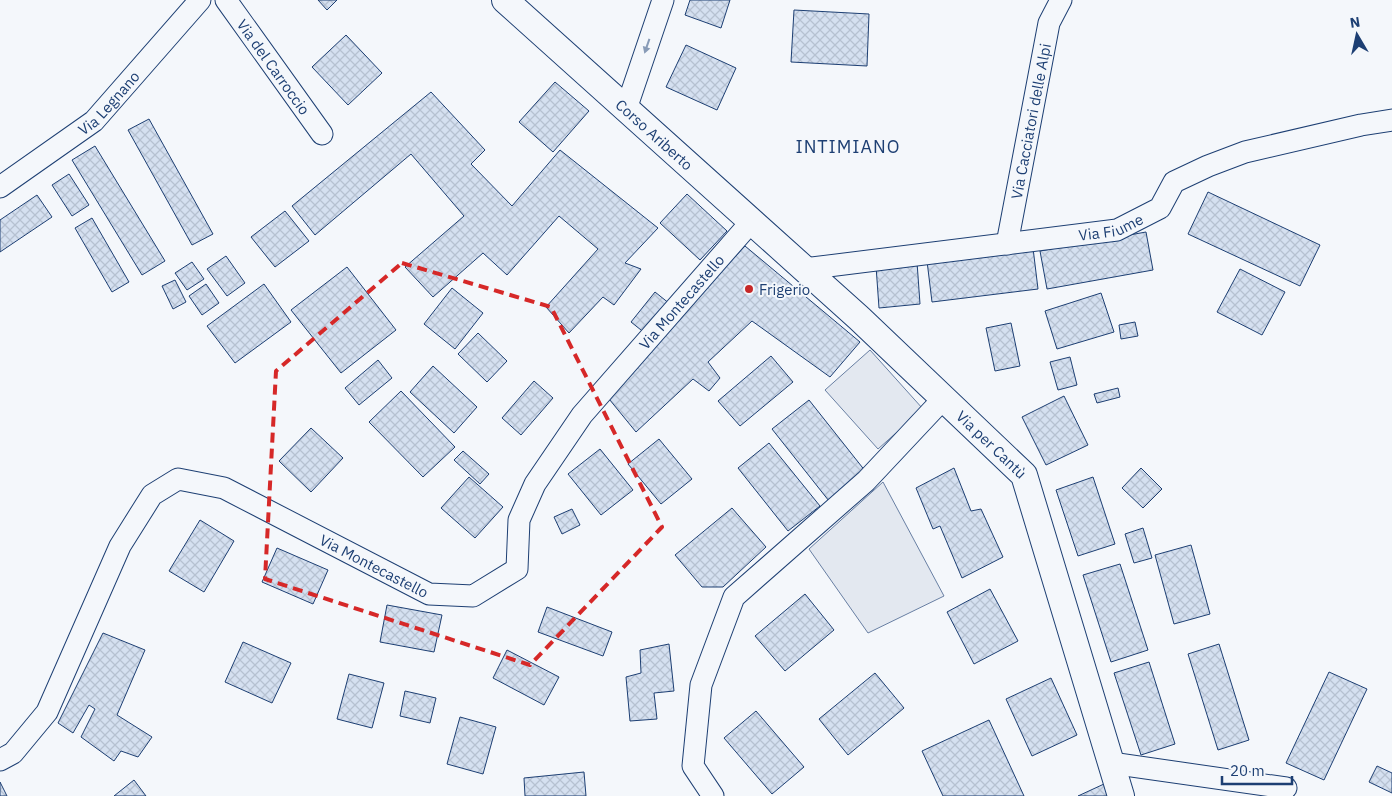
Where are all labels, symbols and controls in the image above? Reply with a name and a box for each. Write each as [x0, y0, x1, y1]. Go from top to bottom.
north arrow [1332, 10, 1382, 60]
text: N [1349, 12, 1361, 32]
street label: Via del Carroccio [233, 15, 314, 118]
one-way arrow [643, 39, 651, 54]
street label: Via Cacciatori delle Alpi [1006, 42, 1054, 201]
street label: Via Legnano [74, 67, 143, 139]
street label: Corso Ariberto [612, 95, 697, 174]
district label: INTIMIANO [795, 135, 901, 158]
street label: Via Fiume [1077, 209, 1146, 244]
street label: Via Montecastello [635, 250, 728, 353]
place label: Frigerio [759, 280, 810, 299]
marker: Frigerio [743, 283, 755, 295]
street label: Via per Cantù [952, 406, 1031, 482]
street label: Via Montecastello [317, 530, 432, 602]
scale bar [1222, 754, 1292, 786]
text: 20 m [1230, 761, 1265, 780]

